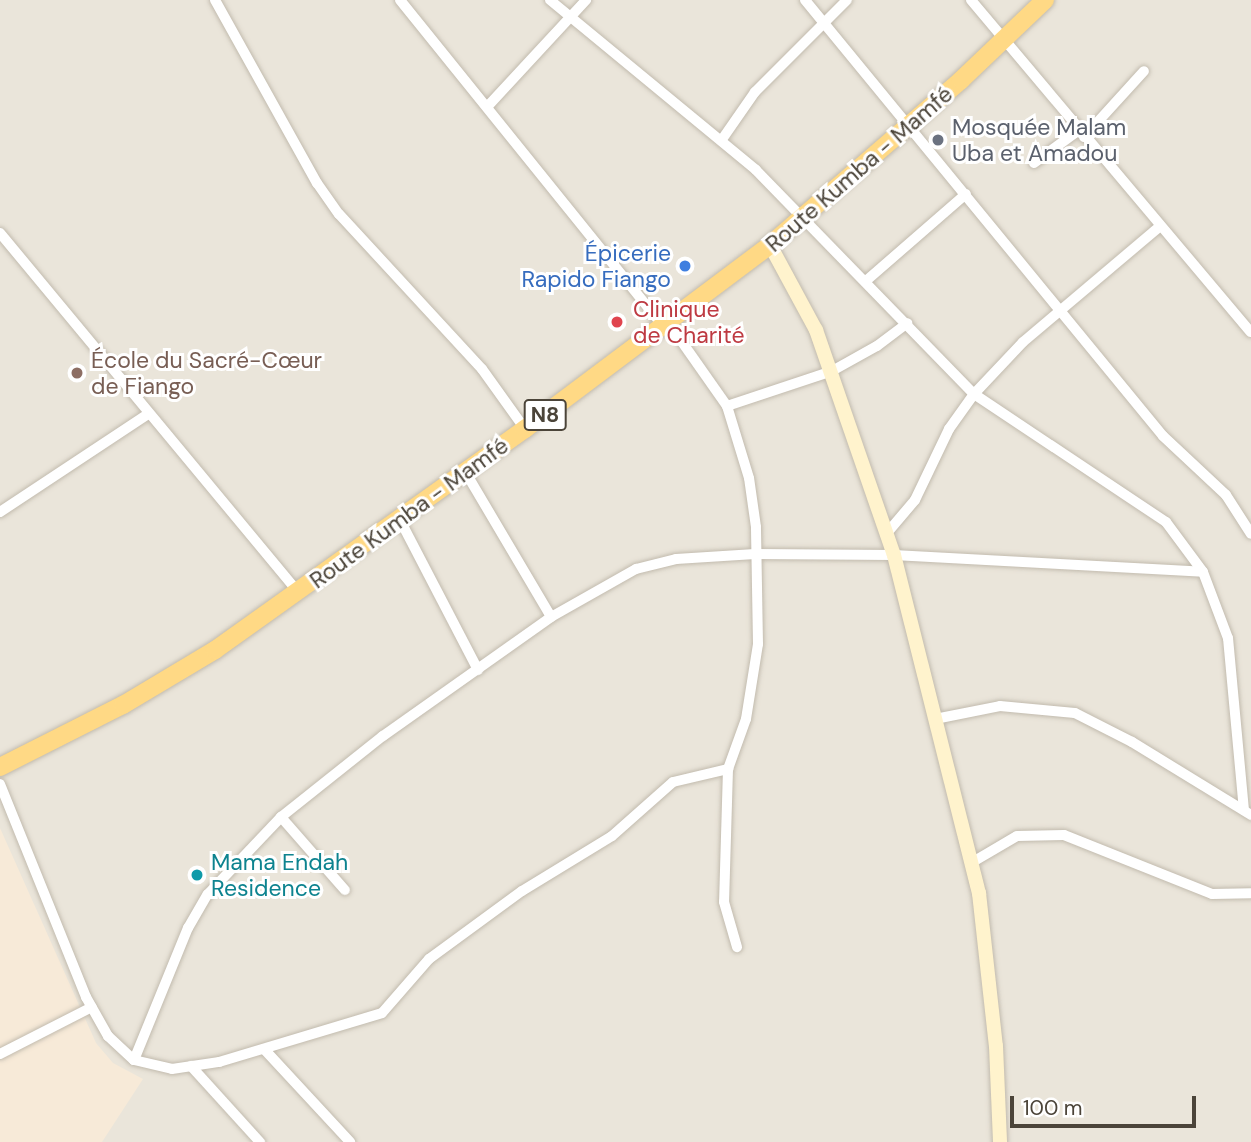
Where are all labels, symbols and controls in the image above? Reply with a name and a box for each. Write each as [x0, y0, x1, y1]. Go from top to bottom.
street label: Route Kumba - Mamfé [760, 80, 958, 258]
place label: Mosquée Malam Uba et Amadou [952, 113, 1126, 167]
marker: Mosquée Malam Uba et Amadou [930, 132, 946, 148]
place label: Épicerie Rapido Fiango [522, 239, 671, 293]
marker: Épicerie Rapido Fiango [677, 258, 693, 274]
place label: Clinique de Charité [633, 295, 745, 349]
marker: Clinique de Charité [607, 312, 627, 332]
place label: École du Sacré-Cœur de Fiango [91, 346, 322, 400]
marker: École du Sacré-Cœur de Fiango [69, 365, 85, 381]
road number: N8 [522, 398, 568, 432]
street label: Route Kumba - Mamfé [304, 432, 514, 594]
place label: Mama Endah Residence [211, 848, 348, 902]
marker: Mama Endah Residence [189, 867, 205, 883]
scale bar [1013, 1082, 1198, 1126]
text: 100 m [1023, 1094, 1083, 1122]

